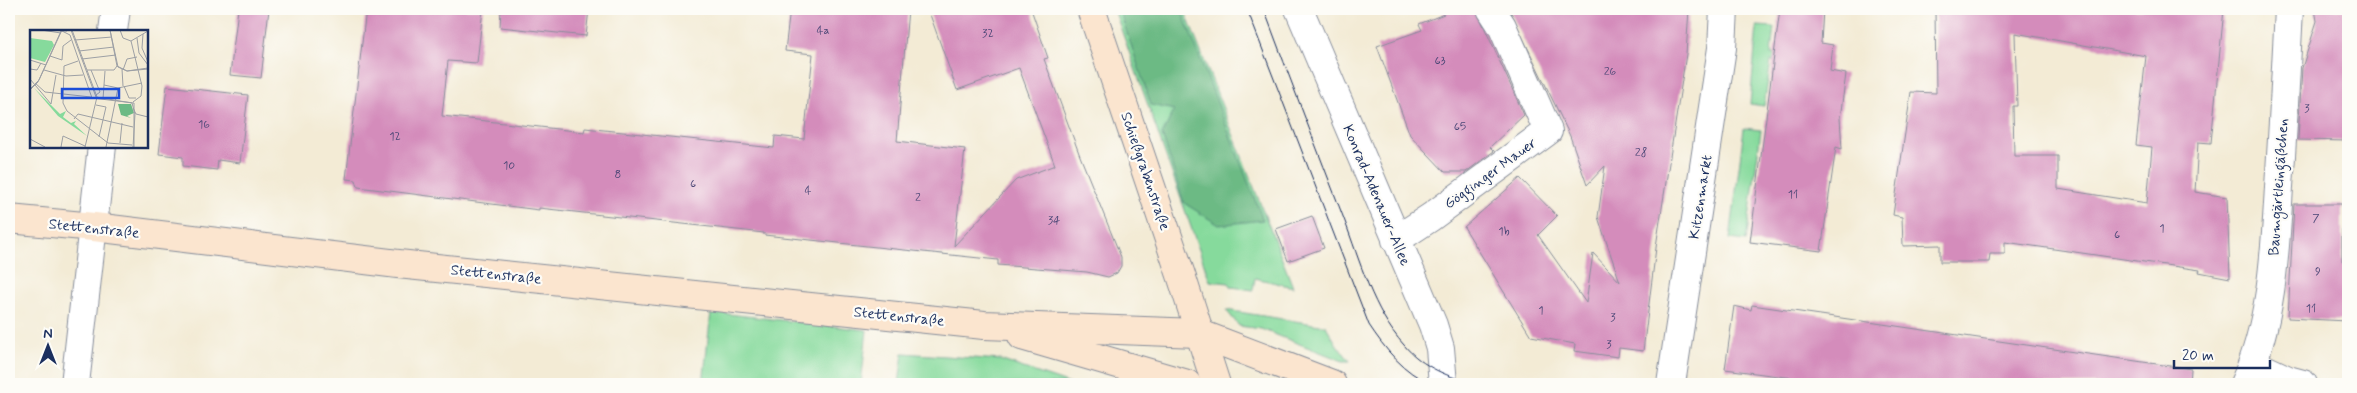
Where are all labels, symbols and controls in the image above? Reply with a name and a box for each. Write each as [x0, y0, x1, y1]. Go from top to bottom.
house number: 4a [816, 23, 830, 39]
house number: 32 [982, 26, 994, 42]
inset map [30, 30, 148, 148]
house number: 63 [1434, 53, 1446, 69]
house number: 26 [1604, 64, 1617, 80]
house number: 3 [2304, 101, 2310, 117]
street label: Schießgrabenstraße [1115, 109, 1175, 233]
house number: 16 [198, 117, 210, 133]
street label: Baumgärtleingäßchen [2264, 118, 2295, 257]
house number: 65 [1454, 119, 1466, 135]
street label: Konrad-Adenauer-Allee [1337, 122, 1415, 269]
house number: 12 [389, 129, 401, 145]
street label: Gögginger Mauer [1440, 134, 1541, 215]
house number: 28 [1635, 145, 1647, 161]
street label: Kitzenmarkt [1684, 153, 1718, 241]
house number: 10 [503, 158, 515, 174]
house number: 8 [615, 167, 621, 183]
house number: 6 [690, 176, 696, 192]
house number: 4 [805, 183, 812, 199]
house number: 11 [1788, 187, 1798, 203]
house number: 2 [915, 190, 921, 206]
house number: 7 [2312, 211, 2320, 227]
house number: 34 [1048, 213, 1060, 229]
street label: Stettenstraße [48, 214, 140, 244]
house number: 1 [2159, 221, 2165, 237]
house number: 1b [1498, 224, 1510, 240]
house number: 6 [2114, 227, 2120, 243]
street label: Stettenstraße [450, 260, 542, 290]
house number: 9 [2315, 264, 2321, 280]
house number: 11 [2306, 301, 2316, 317]
street label: Stettenstraße [853, 302, 945, 332]
house number: 1 [1538, 303, 1544, 319]
house number: 3 [1610, 310, 1616, 326]
north arrow [22, 320, 72, 370]
text: N [43, 325, 53, 343]
house number: 3 [1606, 337, 1612, 353]
scale bar [2174, 338, 2271, 370]
text: 20 m [2182, 346, 2214, 366]

